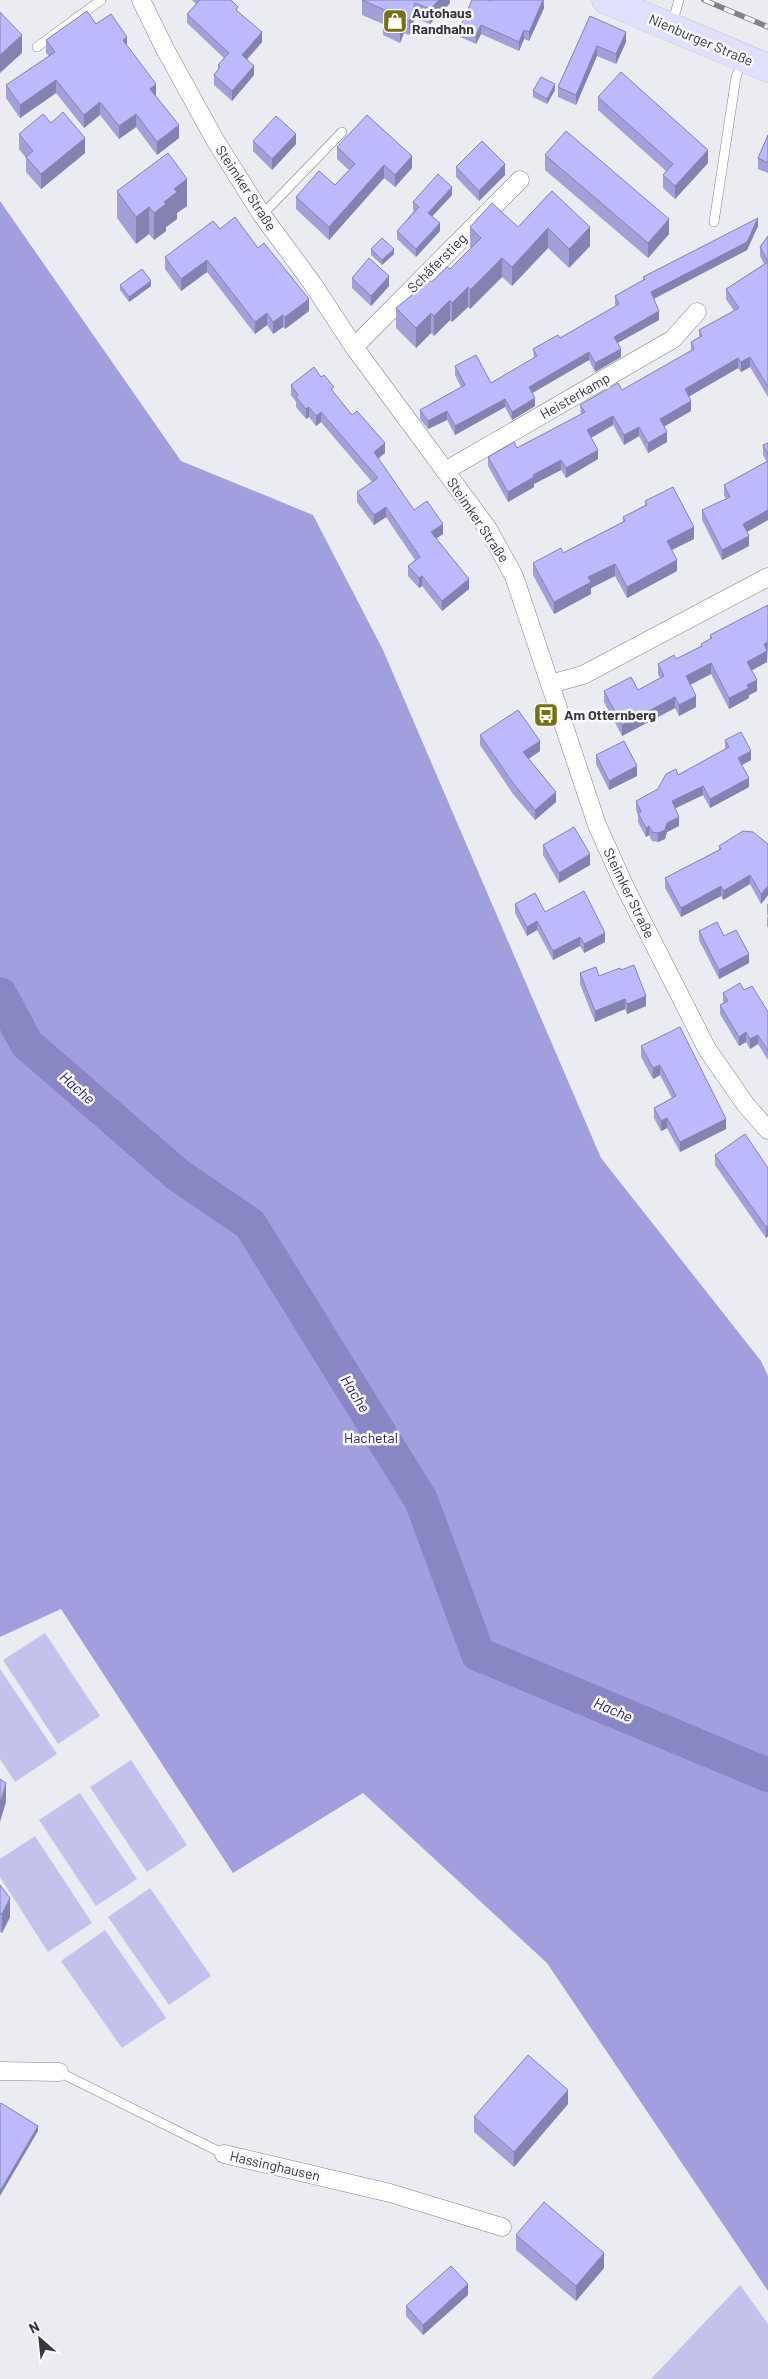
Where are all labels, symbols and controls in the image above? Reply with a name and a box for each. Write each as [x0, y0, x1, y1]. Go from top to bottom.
place label: Autohaus Randhahn [412, 4, 474, 37]
shop icon: Autohaus Randhahn [382, 8, 408, 34]
street label: Nienburger Straße [646, 10, 756, 69]
street label: Steimker Straße [212, 142, 280, 234]
street label: Schäferstieg [403, 229, 470, 296]
street label: Heisterkamp [537, 369, 613, 422]
street label: Steimker Straße [444, 474, 513, 565]
bus stop icon: Am Otternberg [533, 702, 559, 728]
place label: Am Otternberg [564, 706, 656, 723]
street label: Steimker Straße [600, 845, 659, 941]
water label: Hache [56, 1067, 99, 1107]
water label: Hache [337, 1372, 374, 1416]
park label: Hachetal [344, 1429, 398, 1446]
water label: Hache [591, 1693, 636, 1725]
street label: Hassinghausen [228, 2147, 322, 2184]
north arrow [15, 2314, 65, 2364]
text: N [26, 2317, 42, 2337]

